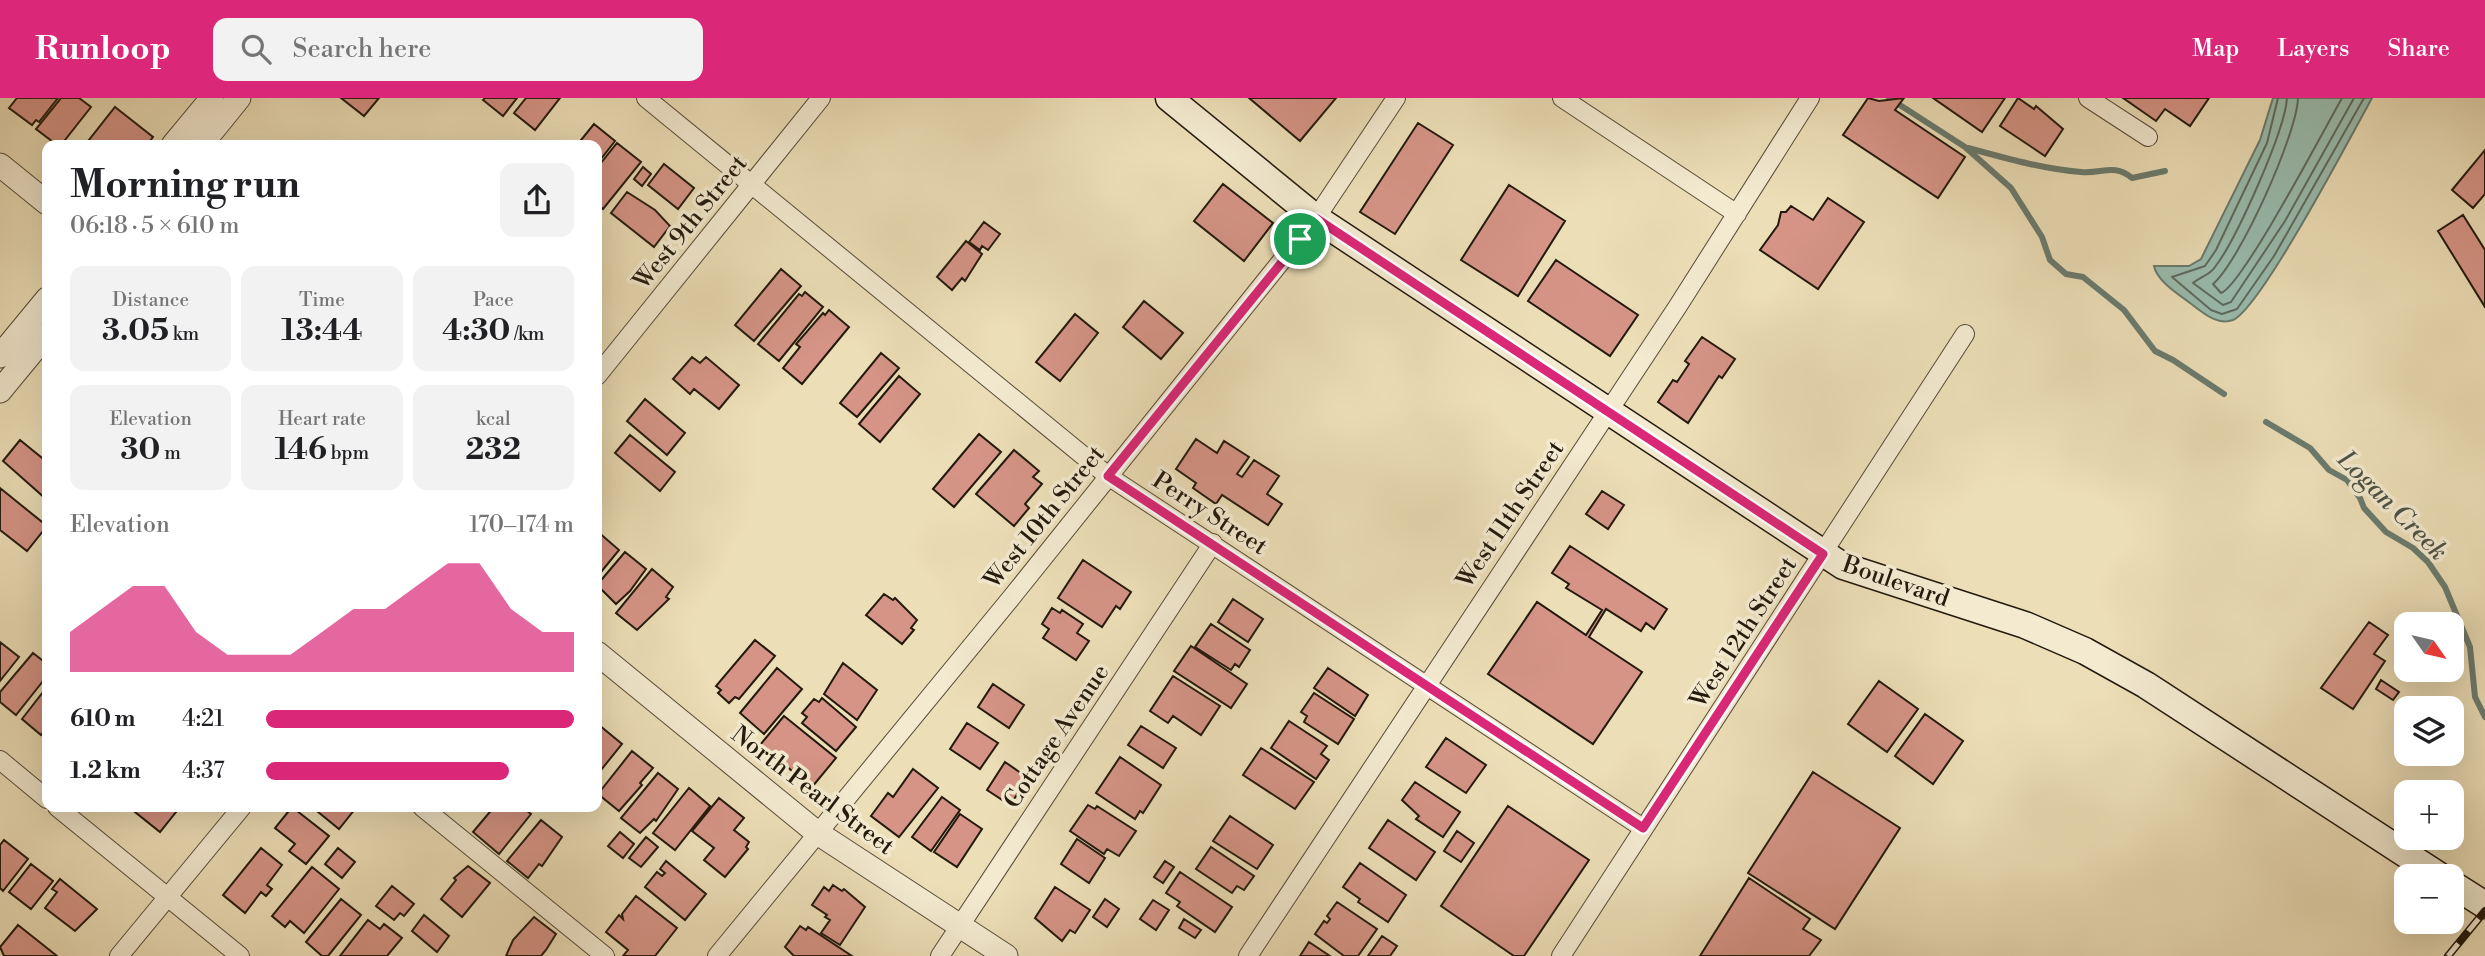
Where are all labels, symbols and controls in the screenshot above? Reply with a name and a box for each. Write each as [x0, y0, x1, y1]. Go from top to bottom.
search box [213, 18, 703, 81]
text: Runloop [35, 29, 171, 70]
icon: search [237, 30, 275, 68]
text: Search here [293, 33, 431, 65]
text: Map [2192, 34, 2239, 64]
text: Layers [2277, 34, 2349, 64]
text: Share [2387, 34, 2450, 64]
street label: West 9th Street [627, 149, 754, 297]
text: Morning run [70, 162, 300, 209]
button: share [500, 163, 574, 237]
pin [1270, 209, 1330, 269]
text: 06:18 · 5 × 610 m [70, 212, 239, 240]
icon: arrive [1281, 220, 1319, 258]
text: Distance [112, 288, 189, 312]
text: Time [299, 288, 345, 312]
text: Pace [473, 288, 514, 312]
text: 3.05 [102, 312, 169, 350]
text: 13:44 [281, 312, 363, 350]
text: 4:30 [442, 312, 510, 350]
text: km [169, 322, 199, 346]
text: /km [510, 322, 544, 346]
text: Elevation [110, 407, 192, 431]
text: Heart rate [278, 407, 366, 431]
text: kcal [476, 407, 511, 431]
text: 30 [120, 431, 160, 469]
text: 146 [275, 431, 327, 469]
text: 232 [466, 431, 521, 469]
street label: West 11th Street [1450, 435, 1571, 595]
street label: West 10th Street [977, 440, 1112, 596]
text: m [160, 441, 181, 465]
text: bpm [327, 441, 369, 465]
water label: Logan Creek [2330, 443, 2454, 567]
street label: Perry Street [1146, 466, 1273, 562]
text: Elevation [70, 511, 170, 539]
text: 170–174 m [469, 511, 574, 539]
street label: Boulevard [1837, 549, 1953, 614]
street label: West 12th Street [1683, 551, 1804, 715]
north arrow [2394, 612, 2464, 682]
map controls [2394, 612, 2464, 934]
street label: Cottage Avenue [998, 659, 1116, 814]
button: layers [2394, 696, 2464, 766]
text: 610 m [70, 705, 135, 733]
text: 4:21 [182, 705, 224, 733]
street label: North Pearl Street [725, 720, 900, 862]
text: 1.2 km [70, 757, 141, 785]
text: 4:37 [182, 757, 225, 785]
button: + [2394, 780, 2464, 850]
button: − [2394, 864, 2464, 934]

